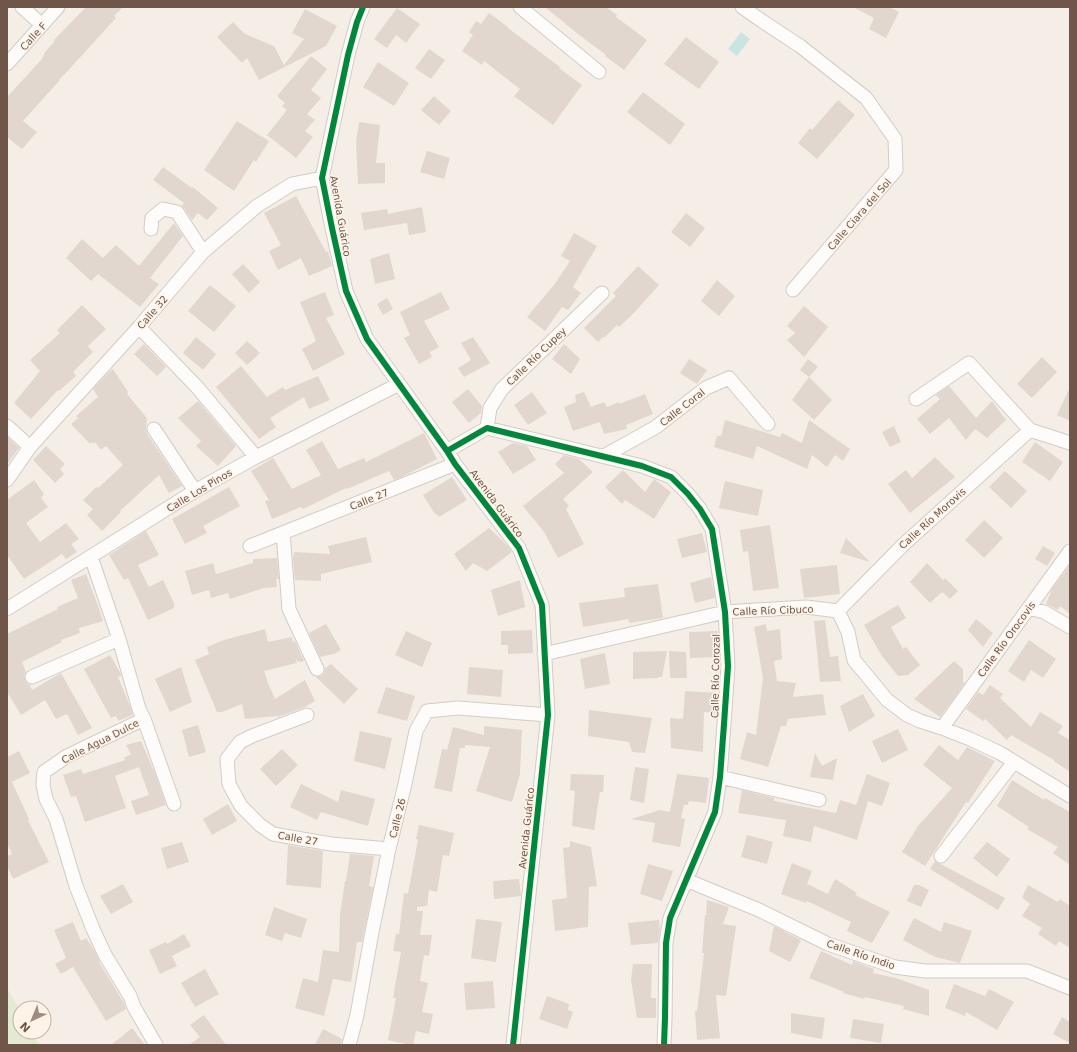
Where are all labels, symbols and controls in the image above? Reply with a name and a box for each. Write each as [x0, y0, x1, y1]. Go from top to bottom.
street label: Calle F [18, 20, 49, 53]
street label: Avenida Guárico [328, 175, 353, 257]
street label: Calle Ciara del Sol [825, 176, 893, 252]
street label: Calle 32 [135, 293, 170, 331]
street label: Calle Río Cupey [504, 325, 569, 388]
street label: Calle Coral [658, 386, 707, 428]
street label: Calle Los Pinos [165, 467, 234, 514]
street label: Avenida Guárico [468, 467, 526, 539]
street label: Calle Río Morovis [897, 486, 968, 551]
street label: Calle 27 [348, 487, 390, 512]
street label: Calle Río Orocovis [975, 599, 1037, 679]
street label: Calle Río Cibuco [732, 604, 814, 617]
street label: Calle Río Corozal [709, 634, 722, 718]
street label: Calle Agua Dulce [60, 717, 141, 766]
street label: Avenida Guárico [517, 787, 536, 869]
street label: Calle 26 [387, 797, 408, 839]
street label: Calle 27 [277, 830, 319, 847]
street label: Calle Río Indio [825, 938, 896, 971]
north arrow [12, 1000, 52, 1040]
text: N [18, 1019, 33, 1035]

